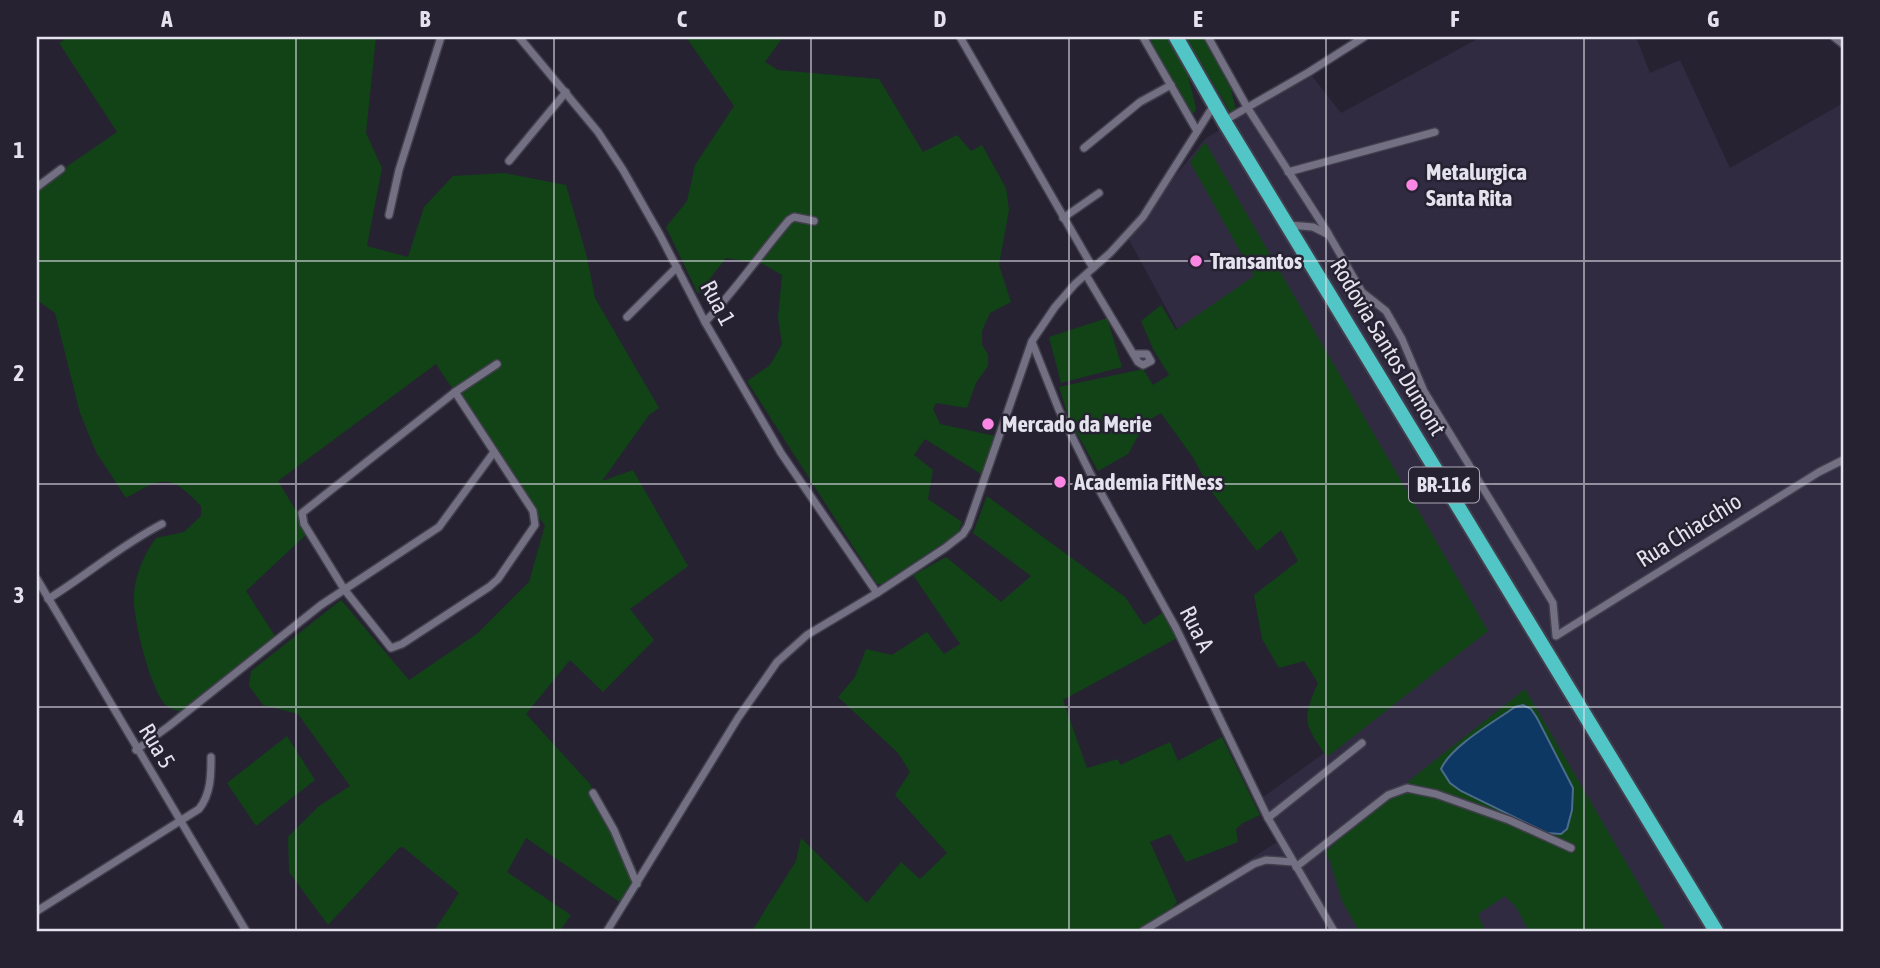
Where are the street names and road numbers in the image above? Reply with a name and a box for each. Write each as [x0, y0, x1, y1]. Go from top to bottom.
street label: Rodovia Santos Dumont [1325, 254, 1451, 440]
street label: Rua 1 [695, 276, 741, 330]
road number: BR-116 [1409, 468, 1479, 503]
street label: Rua Chiacchio [1632, 488, 1746, 572]
street label: Rua A [1175, 602, 1220, 657]
street label: Rua 5 [134, 719, 180, 773]

